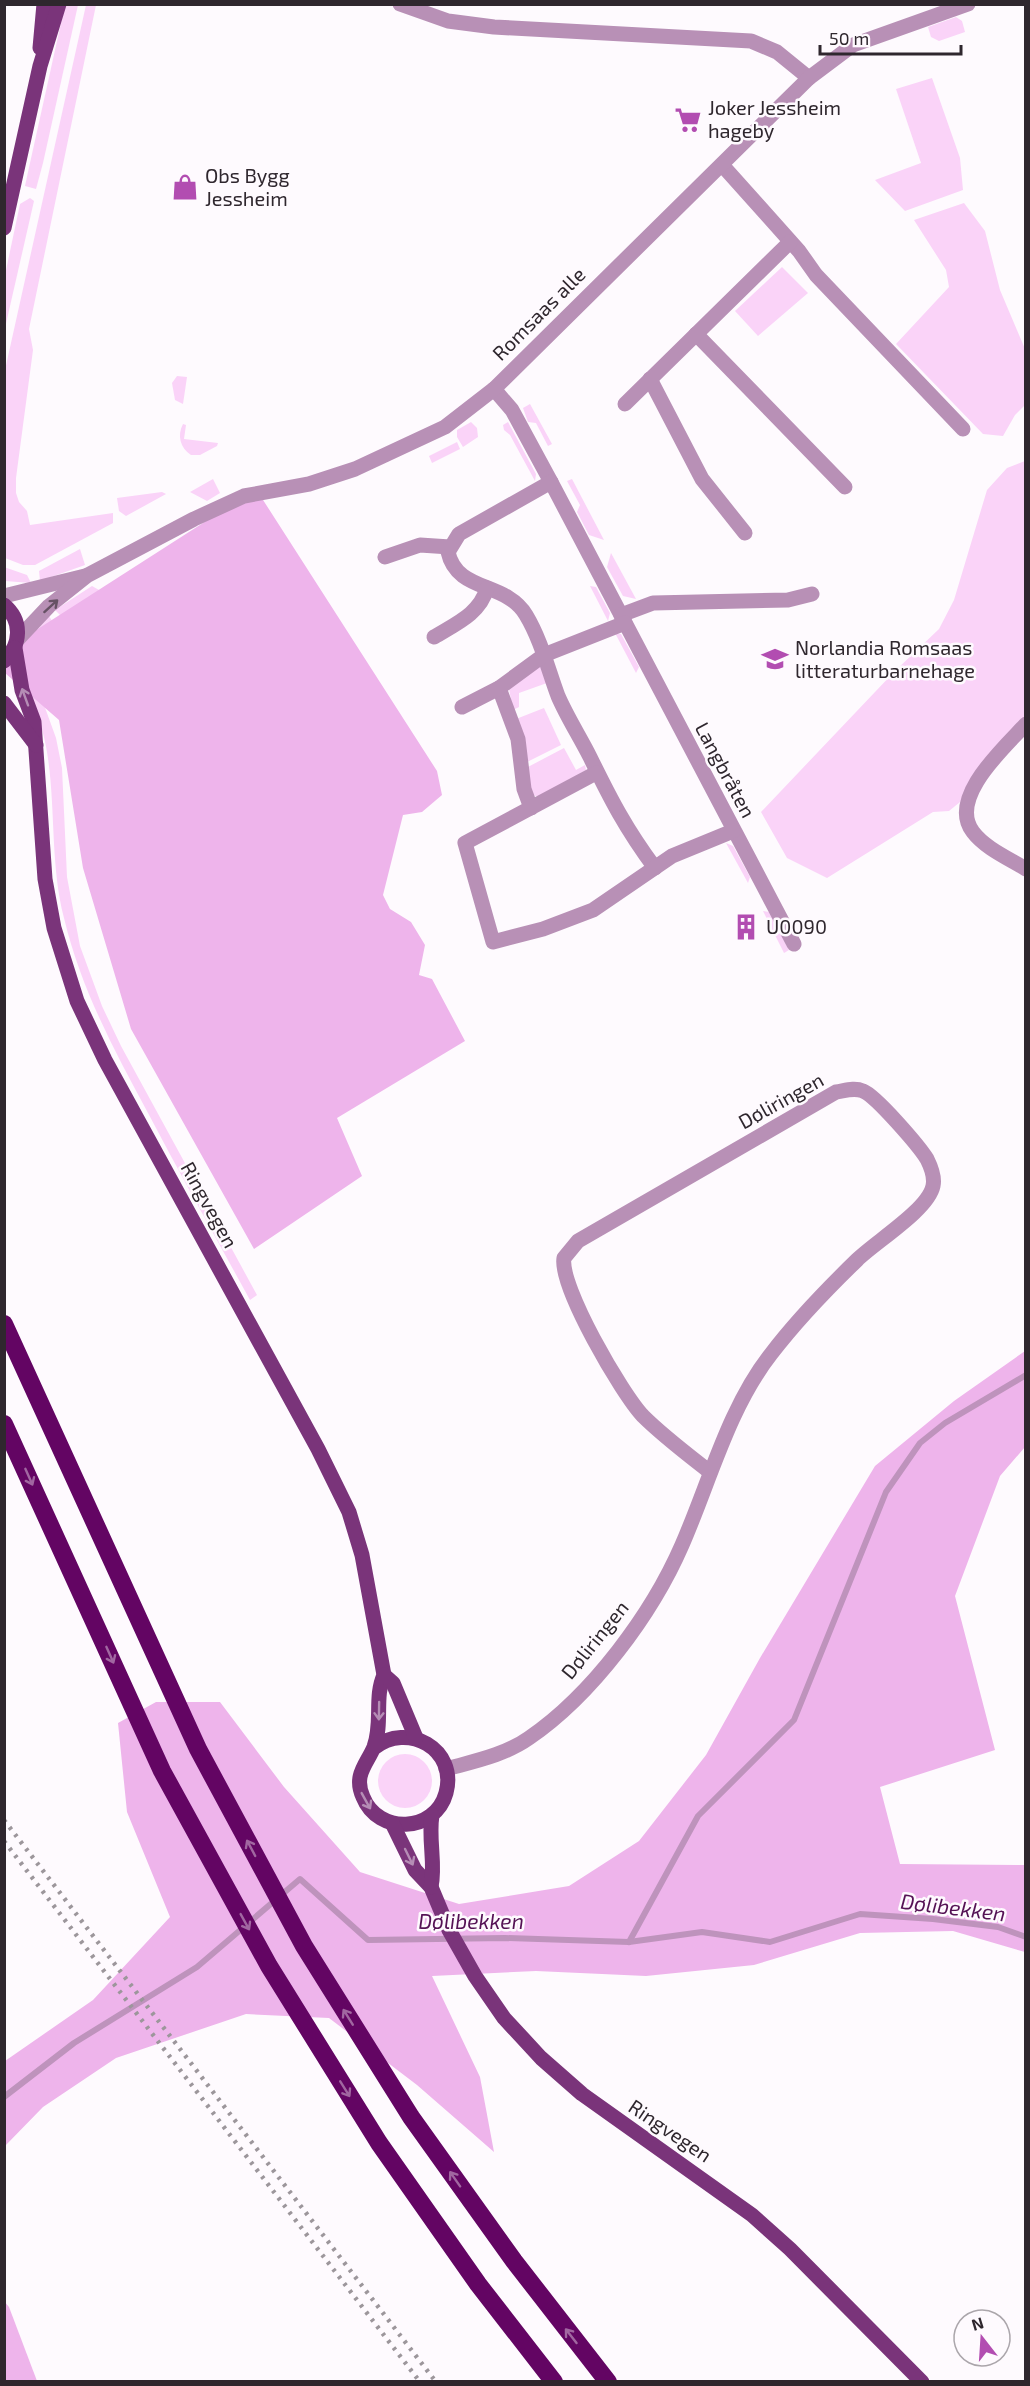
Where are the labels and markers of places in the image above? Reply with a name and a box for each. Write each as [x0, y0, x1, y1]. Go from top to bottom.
place label: Joker Jessheim hageby [708, 95, 841, 142]
supermarket icon: Joker Jessheim hageby [673, 105, 703, 135]
place label: Obs Bygg Jessheim [205, 163, 290, 210]
shop icon: Obs Bygg Jessheim [170, 172, 200, 202]
place label: Norlandia Romsaas litteraturbarnehage [795, 635, 975, 682]
school or university icon: Norlandia Romsaas litteraturbarnehage [760, 644, 790, 674]
building icon: U0090 [731, 912, 761, 942]
place label: U0090 [766, 914, 827, 938]

